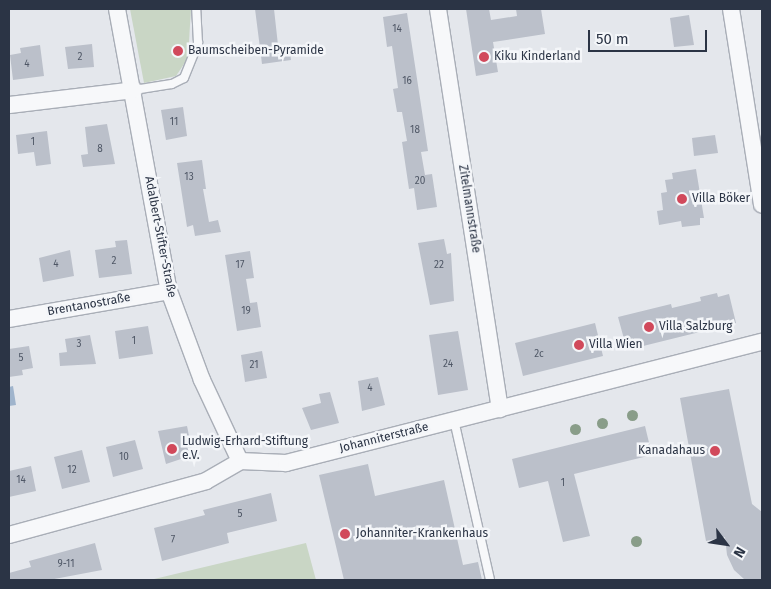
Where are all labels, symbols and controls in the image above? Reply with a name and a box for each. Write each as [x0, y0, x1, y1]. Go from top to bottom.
scale bar [591, 20, 710, 52]
house number: 14 [392, 24, 402, 36]
text: 50 m [596, 30, 629, 48]
place label: Baumscheiben-Pyramide [188, 44, 324, 58]
marker: Baumscheiben-Pyramide [172, 45, 184, 57]
place label: Kiku Kinderland [494, 50, 581, 64]
marker: Kiku Kinderland [478, 51, 490, 63]
house number: 2 [78, 52, 82, 64]
house number: 4 [24, 59, 30, 71]
house number: 16 [402, 76, 412, 88]
house number: 11 [170, 117, 178, 129]
house number: 18 [410, 125, 420, 137]
house number: 1 [31, 137, 35, 149]
house number: 8 [97, 144, 103, 156]
street label: Zitelmannstraße [455, 164, 483, 254]
house number: 13 [184, 172, 194, 184]
street label: Adalbert-Stifter-Straße [141, 175, 179, 299]
house number: 20 [415, 176, 425, 188]
place label: Villa Böker [692, 192, 750, 206]
marker: Villa Böker [676, 193, 688, 205]
house number: 2 [112, 256, 116, 268]
house number: 4 [53, 259, 59, 271]
house number: 17 [236, 260, 244, 272]
house number: 22 [434, 260, 444, 272]
street label: Brentanostraße [46, 291, 132, 319]
house number: 19 [241, 306, 251, 318]
place label: Villa Salzburg [659, 320, 732, 334]
marker: Villa Salzburg [643, 321, 655, 333]
house number: 1 [132, 336, 136, 348]
place label: Villa Wien [589, 338, 643, 352]
house number: 3 [77, 339, 81, 351]
marker: Villa Wien [573, 339, 585, 351]
house number: 2c [534, 349, 544, 361]
house number: 5 [18, 353, 24, 365]
house number: 24 [443, 359, 453, 371]
house number: 21 [249, 360, 259, 372]
house number: 4 [367, 383, 373, 395]
street label: Johanniterstraße [338, 420, 430, 456]
place label: Ludwig-Erhard-Stiftung e.V. [182, 435, 308, 463]
marker: Ludwig-Erhard-Stiftung e.V. [166, 443, 178, 455]
place label: Kanadahaus [638, 444, 705, 458]
marker: Kanadahaus [709, 445, 721, 457]
house number: 10 [119, 452, 129, 464]
house number: 12 [67, 465, 77, 477]
house number: 14 [16, 475, 26, 487]
house number: 1 [561, 478, 565, 490]
house number: 5 [237, 509, 243, 521]
north arrow [701, 519, 751, 569]
marker: Johanniter-Krankenhaus [338, 527, 352, 541]
place label: Johanniter-Krankenhaus [356, 527, 488, 541]
house number: 7 [171, 535, 175, 547]
text: N [730, 544, 749, 560]
house number: 9-11 [57, 559, 75, 571]

